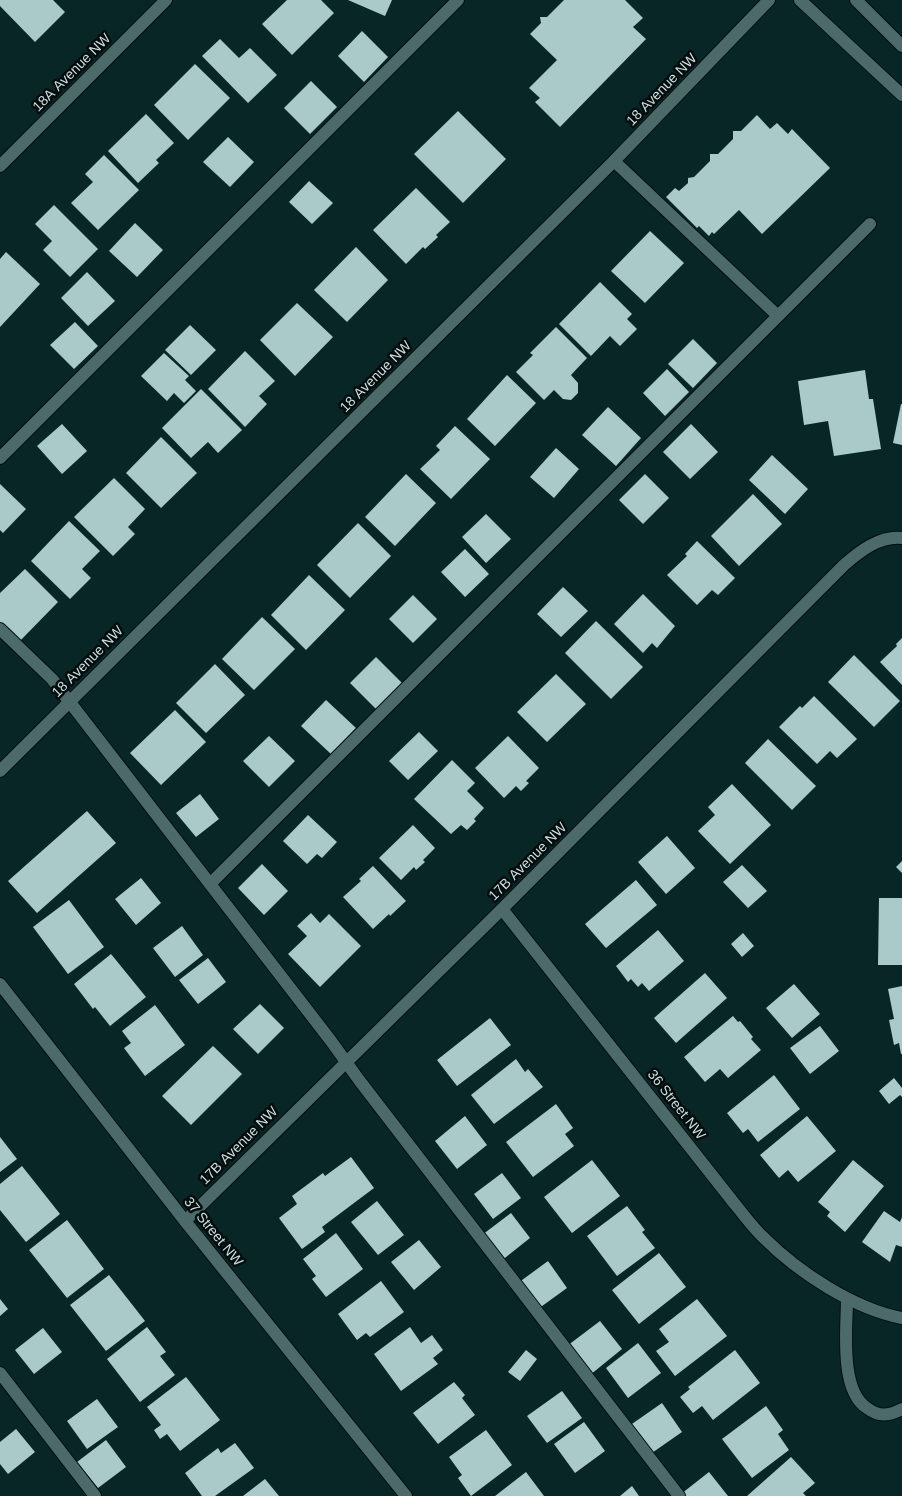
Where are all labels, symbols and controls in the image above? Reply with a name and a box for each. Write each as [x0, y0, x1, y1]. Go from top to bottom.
street label: 18A Avenue NW [30, 31, 114, 115]
street label: 18 Avenue NW [623, 50, 701, 130]
street label: 18 Avenue NW [337, 338, 415, 416]
street label: 18 Avenue NW [49, 623, 127, 701]
street label: 17B Avenue NW [486, 820, 570, 904]
street label: 36 Street NW [644, 1067, 708, 1143]
street label: 17B Avenue NW [197, 1104, 281, 1188]
street label: 37 Street NW [180, 1194, 246, 1270]

